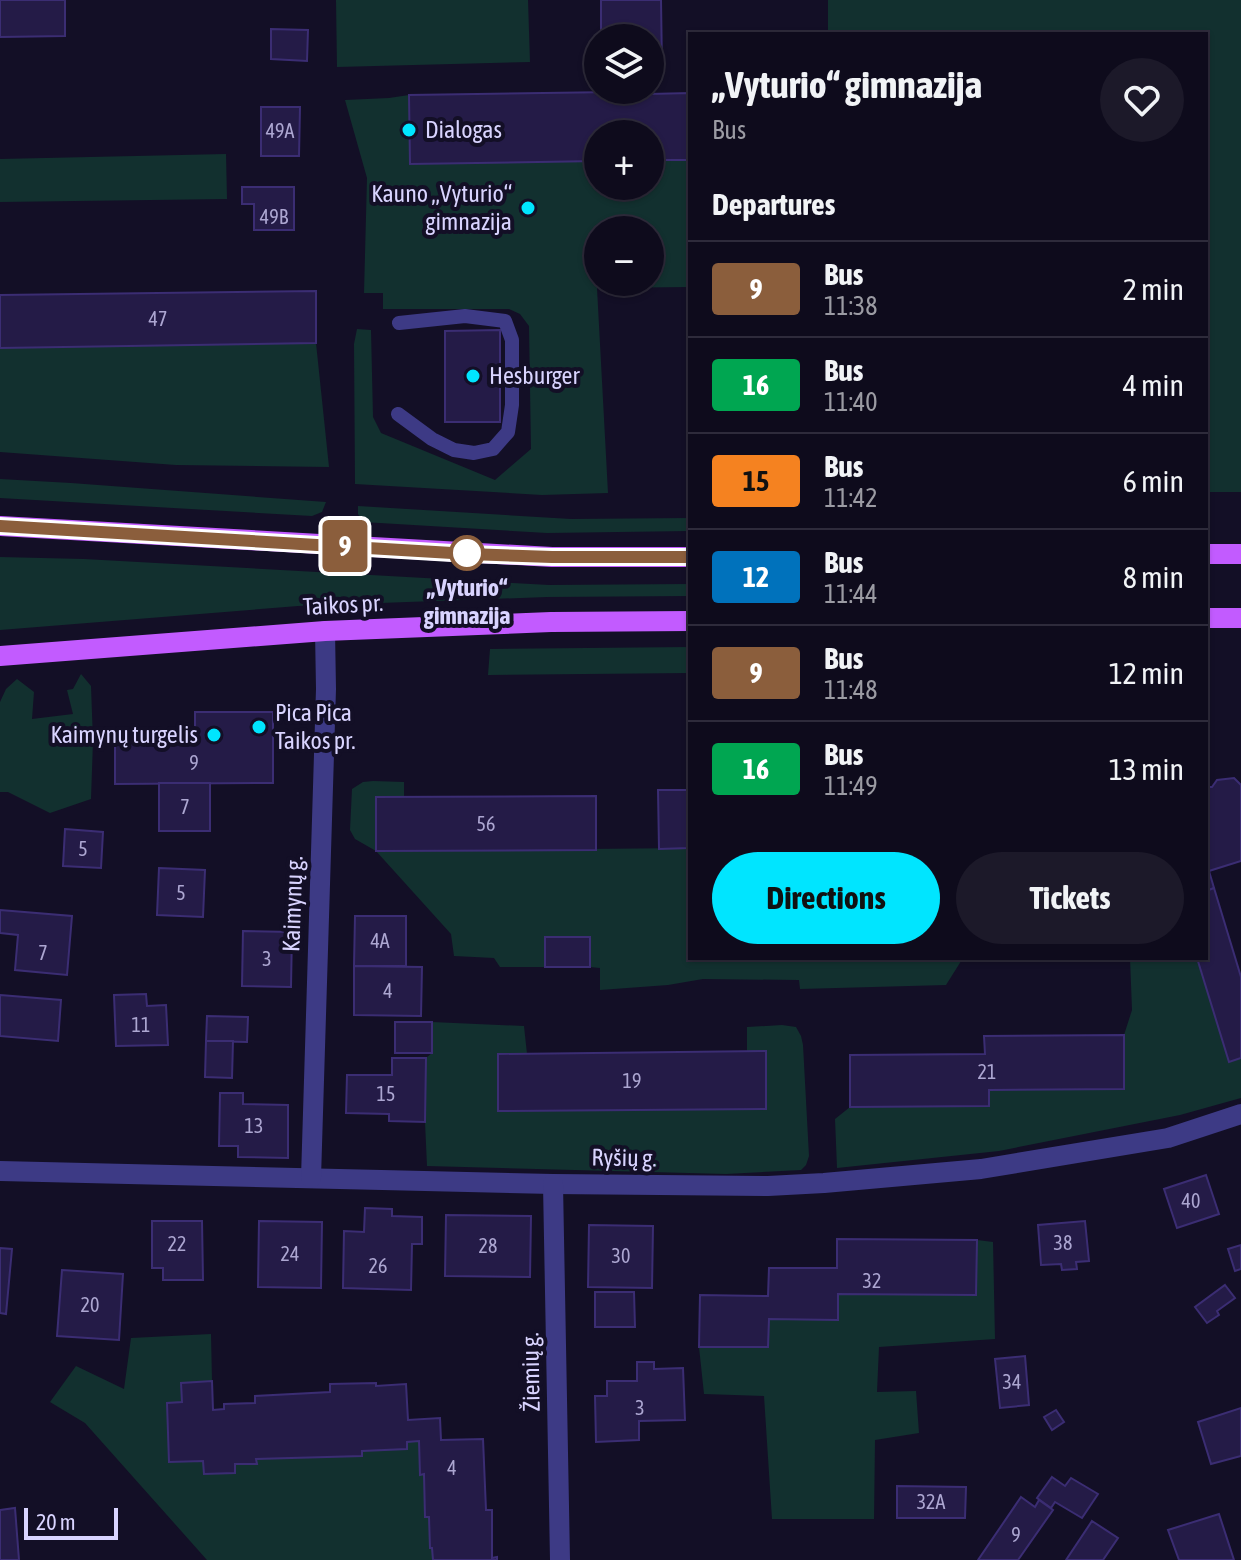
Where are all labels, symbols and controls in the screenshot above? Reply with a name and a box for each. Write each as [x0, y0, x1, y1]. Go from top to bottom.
map controls [584, 24, 664, 296]
button: layers [584, 24, 664, 104]
button: heart [1100, 58, 1184, 142]
text: „Vyturio“ gimnazija [712, 63, 982, 106]
text: Bus [712, 115, 746, 145]
place label: Dialogas [425, 116, 502, 143]
house number: 49A [266, 119, 294, 142]
button: + [584, 120, 664, 200]
marker: Dialogas [400, 121, 418, 139]
place label: Kauno „Vyturio“ gimnazija [371, 180, 512, 235]
text: Departures [712, 187, 835, 221]
marker: Kauno „Vyturio“ gimnazija [519, 199, 537, 217]
house number: 49B [260, 205, 289, 228]
button: − [584, 216, 664, 296]
text: Bus [824, 257, 863, 291]
text: 2 min [1123, 272, 1184, 306]
text: 9 [749, 273, 763, 305]
text: 11:38 [824, 291, 878, 321]
house number: 47 [149, 307, 167, 330]
text: Bus [824, 353, 863, 387]
place label: Hesburger [489, 362, 580, 389]
marker: Hesburger [464, 367, 482, 385]
text: 4 min [1123, 368, 1184, 402]
text: 16 [743, 369, 769, 401]
text: 11:40 [824, 387, 878, 417]
text: Bus [824, 449, 863, 483]
text: 6 min [1123, 464, 1184, 498]
text: 15 [743, 465, 769, 497]
text: 11:42 [824, 483, 878, 513]
line badge: 9 [319, 520, 371, 572]
text: 9 [338, 530, 352, 562]
marker: „Vyturio“ gimnazija [450, 536, 484, 570]
text: Bus [824, 545, 863, 579]
text: 8 min [1123, 560, 1184, 594]
text: 12 [743, 561, 769, 593]
place label: „Vyturio“ gimnazija [424, 574, 510, 629]
text: 11:44 [824, 579, 878, 609]
street label: Taikos pr. [302, 589, 384, 620]
text: Bus [824, 641, 863, 675]
text: 12 min [1109, 656, 1184, 690]
text: 9 [749, 657, 763, 689]
text: 11:48 [824, 675, 878, 705]
place label: Pica Pica Taikos pr. [275, 699, 355, 754]
marker: Pica Pica Taikos pr. [250, 718, 268, 736]
place label: Kaimynų turgelis [50, 721, 198, 748]
marker: Kaimynų turgelis [205, 726, 223, 744]
text: Bus [824, 737, 863, 771]
house number: 9 [189, 751, 199, 774]
text: 13 min [1109, 752, 1184, 786]
text: 16 [743, 753, 769, 785]
text: 11:49 [824, 771, 878, 801]
house number: 7 [180, 795, 190, 818]
house number: 56 [477, 812, 495, 835]
house number: 5 [78, 837, 88, 860]
button: Directions [712, 852, 940, 944]
button: Tickets [956, 852, 1184, 944]
street label: Kaimynų g. [277, 855, 308, 953]
house number: 5 [176, 881, 186, 904]
house number: 4A [370, 929, 390, 952]
house number: 7 [38, 941, 48, 964]
house number: 3 [262, 947, 272, 970]
house number: 4 [383, 979, 393, 1002]
house number: 11 [132, 1013, 150, 1036]
house number: 21 [978, 1060, 996, 1083]
house number: 19 [623, 1069, 641, 1092]
house number: 15 [377, 1082, 395, 1105]
house number: 13 [245, 1114, 263, 1137]
street label: Ryšių g. [591, 1143, 657, 1172]
house number: 40 [1182, 1189, 1200, 1212]
house number: 38 [1054, 1231, 1072, 1254]
house number: 22 [168, 1232, 186, 1255]
house number: 28 [479, 1234, 497, 1257]
house number: 24 [281, 1242, 299, 1265]
house number: 30 [612, 1244, 630, 1267]
house number: 26 [369, 1254, 387, 1277]
house number: 32 [863, 1269, 881, 1292]
house number: 20 [81, 1293, 99, 1316]
street label: Žiemių g. [516, 1332, 545, 1412]
house number: 34 [1003, 1370, 1021, 1393]
house number: 3 [635, 1396, 645, 1419]
house number: 4 [447, 1456, 457, 1479]
house number: 32A [917, 1490, 945, 1513]
scale bar [24, 1504, 118, 1540]
text: 20 m [36, 1509, 76, 1535]
house number: 9 [1011, 1523, 1021, 1546]

